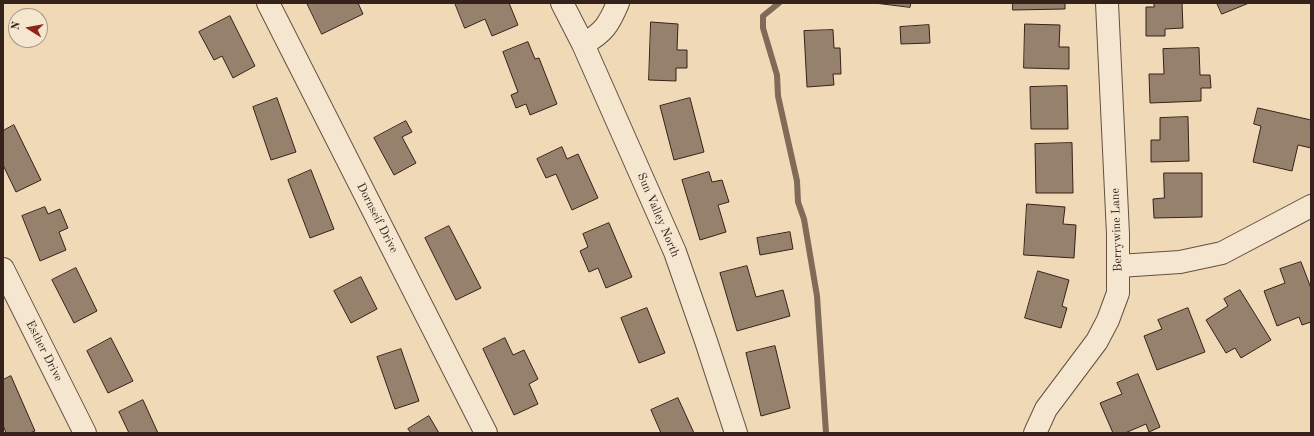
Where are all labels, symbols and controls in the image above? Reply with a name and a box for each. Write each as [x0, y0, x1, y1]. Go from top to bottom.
north arrow [8, 8, 48, 48]
text: N [11, 21, 23, 31]
street label: Sun Valley North [634, 171, 682, 259]
street label: Dornseif Drive [353, 181, 401, 255]
street label: Berrywine Lane [1108, 188, 1126, 272]
street label: Esther Drive [22, 318, 66, 384]

